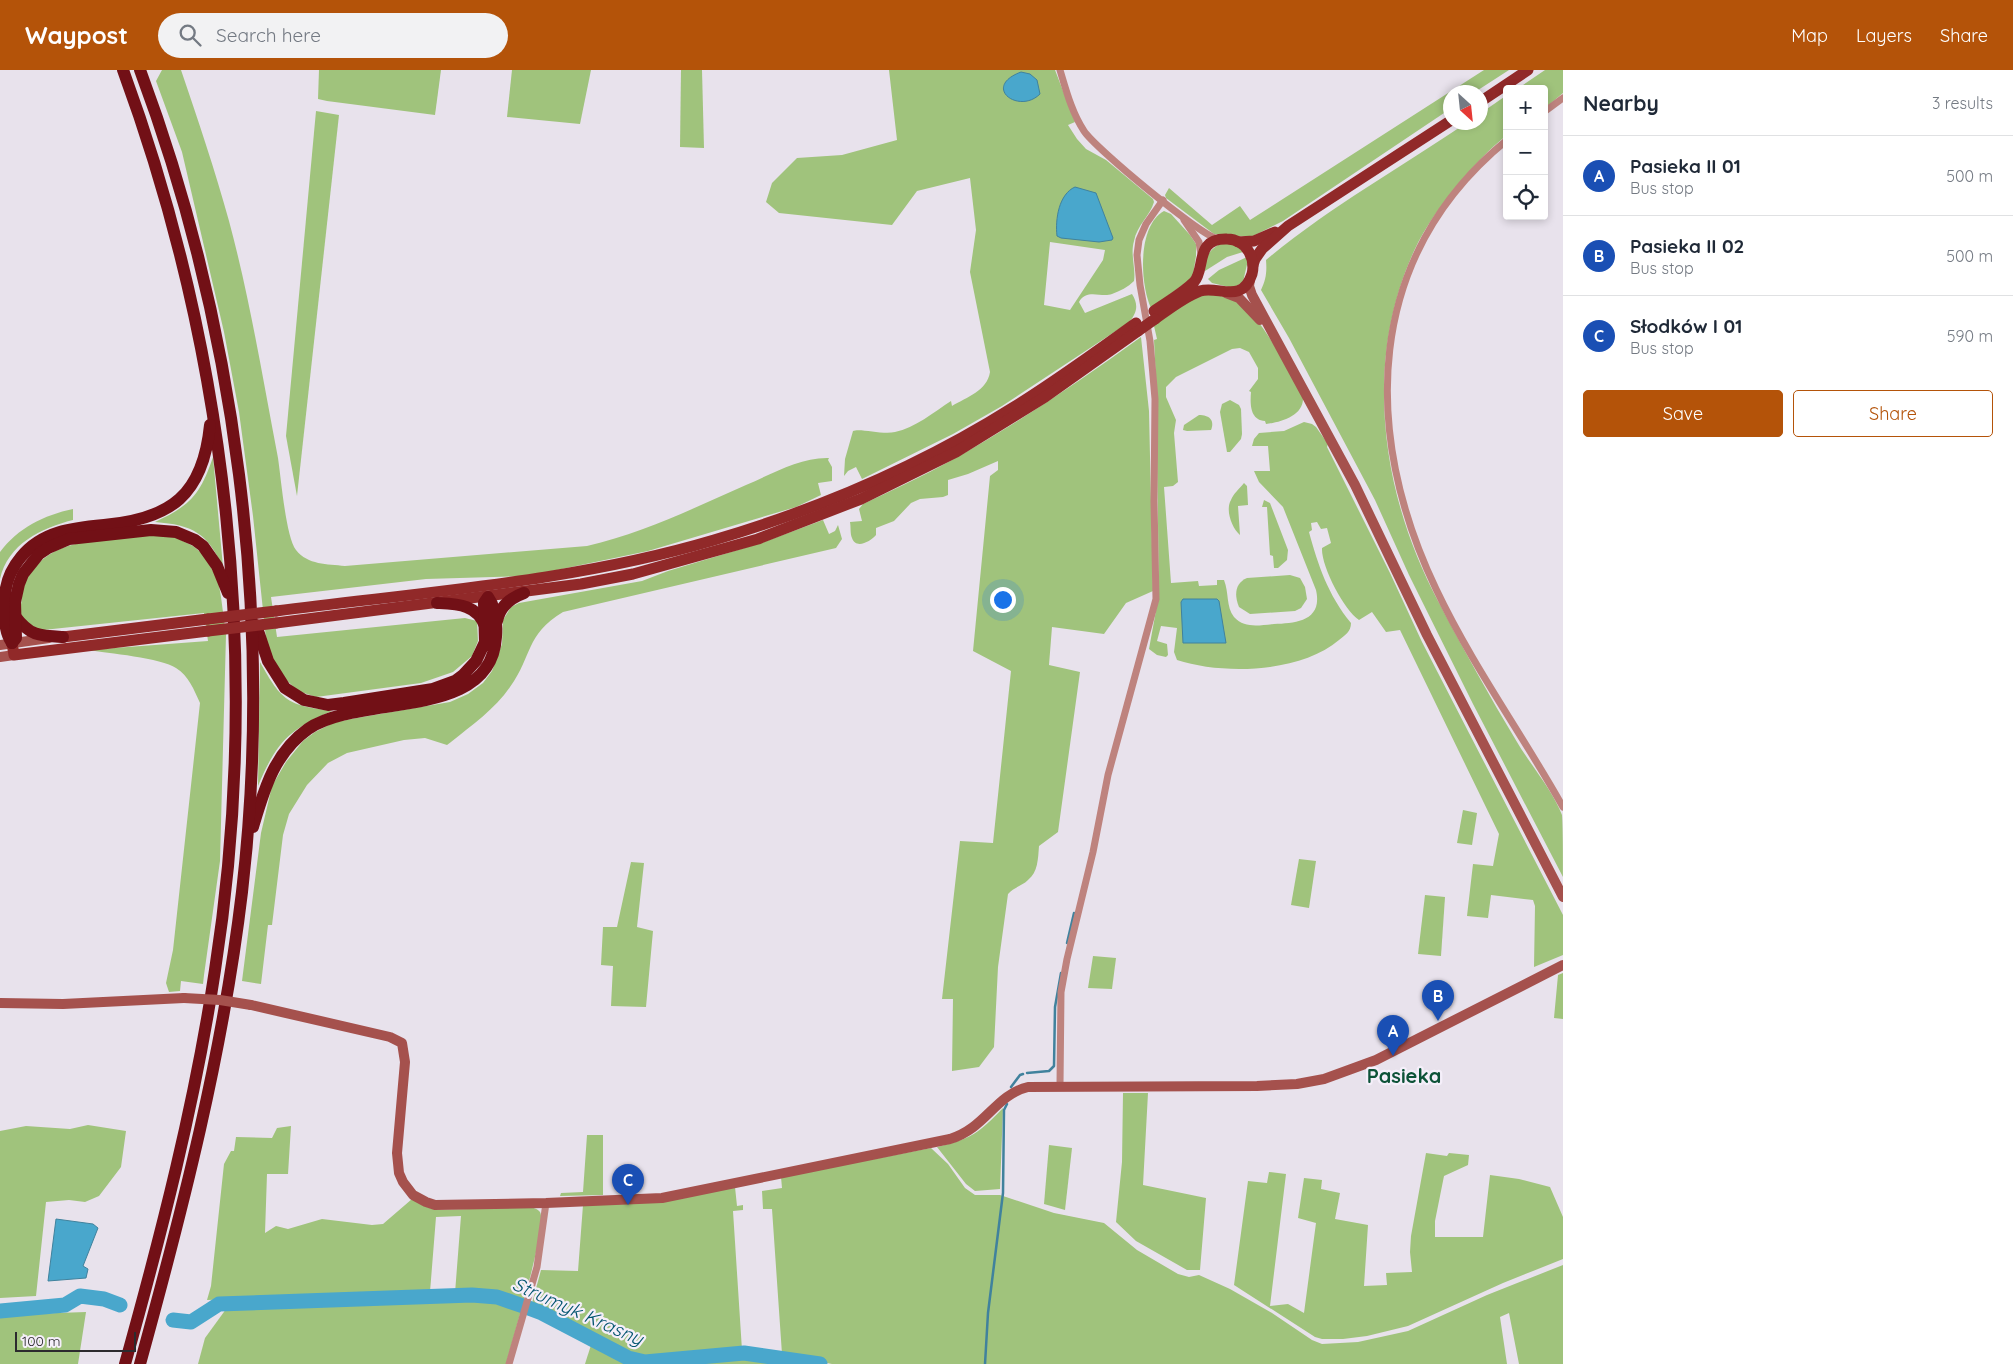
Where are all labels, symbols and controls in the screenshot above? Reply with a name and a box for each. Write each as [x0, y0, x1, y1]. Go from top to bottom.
search box [158, 13, 508, 58]
text: Waypost [25, 20, 128, 50]
icon: search [176, 21, 204, 49]
text: Search here [216, 23, 321, 47]
text: Map [1791, 24, 1828, 47]
text: Layers [1856, 24, 1912, 47]
text: Share [1940, 24, 1988, 47]
north arrow [1443, 85, 1488, 130]
map controls [1503, 85, 1548, 220]
button: + [1503, 85, 1548, 130]
text: Nearby [1583, 90, 1659, 116]
text: 3 results [1932, 93, 1993, 113]
button: − [1503, 130, 1548, 175]
text: Pasieka II 01 [1630, 154, 1741, 178]
text: A [1594, 166, 1604, 186]
text: 500 m [1946, 166, 1993, 186]
button: locate [1503, 175, 1548, 220]
text: Bus stop [1630, 178, 1694, 198]
text: Pasieka II 02 [1630, 234, 1744, 258]
text: B [1594, 246, 1604, 266]
text: 500 m [1946, 246, 1993, 266]
text: Bus stop [1630, 258, 1694, 278]
text: Słodków I 01 [1630, 314, 1742, 338]
text: C [1594, 326, 1604, 346]
text: 590 m [1947, 326, 1993, 346]
text: Bus stop [1630, 338, 1694, 358]
button: Save [1583, 390, 1783, 437]
button: Share [1793, 390, 1993, 437]
your location [990, 587, 1016, 613]
pin: B [1422, 980, 1454, 1021]
pin: A [1377, 1015, 1409, 1056]
district label: Pasieka [1367, 1063, 1441, 1088]
pin: C [612, 1164, 644, 1205]
water label: Strumyk Krasny [509, 1271, 648, 1351]
scale bar [15, 1329, 136, 1352]
text: 100 m [22, 1332, 60, 1350]

